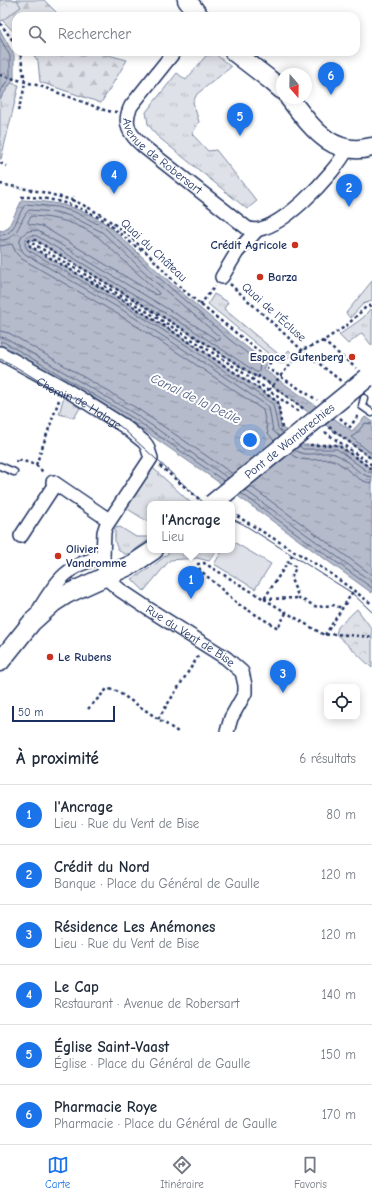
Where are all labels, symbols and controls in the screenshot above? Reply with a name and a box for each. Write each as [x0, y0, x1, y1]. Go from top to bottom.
search box [12, 12, 360, 56]
icon: search [26, 23, 48, 45]
text: Rechercher [58, 25, 131, 43]
pin: 6 [318, 62, 344, 95]
north arrow [276, 68, 312, 104]
pin: 5 [227, 103, 253, 136]
street label: Avenue de Robersart [120, 118, 205, 197]
pin: 4 [101, 161, 127, 194]
pin: 2 [336, 174, 362, 207]
street label: Quai du Château [118, 216, 190, 284]
place label: Crédit Agricole [211, 238, 287, 252]
marker: Crédit Agricole [290, 240, 300, 250]
place label: Barza [268, 270, 297, 284]
marker: Barza [255, 272, 265, 282]
street label: Quai de l'Écluse [239, 279, 309, 345]
place label: Espace Gutenberg [250, 350, 344, 364]
marker: Espace Gutenberg [347, 352, 357, 362]
water label: Canal de la Deûle [148, 370, 244, 427]
street label: Chemin de Halage [34, 374, 124, 433]
street label: Pont de Wambrechies [242, 400, 337, 482]
your location [240, 430, 260, 450]
popup [147, 501, 235, 553]
text: l'Ancrage [162, 511, 220, 529]
text: Lieu [162, 529, 184, 544]
place label: Olivier Vandromme [66, 542, 127, 570]
marker: Olivier Vandromme [53, 551, 63, 561]
pin: 1 [178, 566, 204, 599]
street label: Rue du Vent de Bise [143, 602, 238, 670]
place label: Le Rubens [58, 650, 111, 664]
marker: Le Rubens [45, 652, 55, 662]
pin: 3 [270, 660, 296, 693]
map controls [324, 684, 360, 720]
button: locate [324, 684, 360, 720]
scale bar [12, 704, 115, 723]
text: 50 m [18, 706, 43, 719]
text: À proximité [16, 749, 99, 768]
text: 6 résultats [299, 751, 356, 766]
text: l'Ancrage [54, 798, 113, 816]
text: 1 [26, 807, 32, 822]
text: 80 m [326, 807, 356, 822]
text: Lieu · Rue du Vent de Bise [54, 816, 199, 831]
text: Crédit du Nord [54, 858, 150, 876]
text: 2 [26, 867, 32, 882]
text: 120 m [321, 867, 356, 882]
text: Banque · Place du Général de Gaulle [54, 876, 260, 891]
text: Résidence Les Anémones [54, 918, 215, 936]
text: 3 [26, 927, 32, 942]
text: 120 m [321, 927, 356, 942]
text: Lieu · Rue du Vent de Bise [54, 936, 199, 951]
text: Le Cap [54, 978, 99, 996]
text: 4 [26, 987, 32, 1002]
text: 140 m [322, 987, 356, 1002]
text: Restaurant · Avenue de Robersart [54, 996, 239, 1011]
text: Église Saint-Vaast [54, 1038, 169, 1056]
text: 5 [26, 1047, 32, 1062]
text: 150 m [321, 1047, 356, 1062]
text: Église · Place du Général de Gaulle [54, 1056, 250, 1071]
text: Pharmacie Roye [54, 1098, 157, 1116]
text: 6 [26, 1107, 32, 1122]
text: 170 m [322, 1107, 356, 1122]
text: Pharmacie · Place du Général de Gaulle [54, 1116, 277, 1131]
tab: Carte [45, 1154, 70, 1191]
tab: Itinéraire [160, 1154, 204, 1191]
tab: Favoris [294, 1154, 327, 1191]

